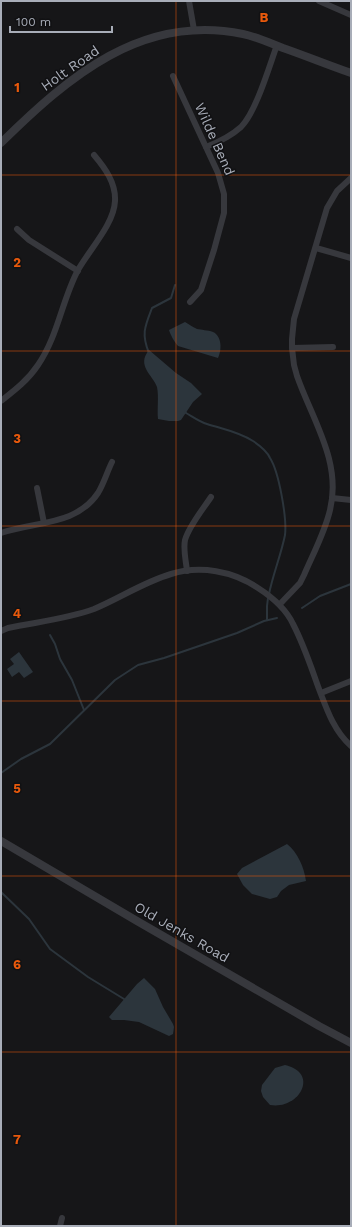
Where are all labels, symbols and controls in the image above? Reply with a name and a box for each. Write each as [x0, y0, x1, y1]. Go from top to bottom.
scale bar [10, 8, 112, 34]
text: B [260, 10, 269, 25]
text: 100 m [16, 15, 51, 29]
street label: Holt Road [38, 42, 102, 94]
text: 1 [14, 80, 20, 95]
street label: Wilde Bend [192, 100, 238, 178]
text: 2 [13, 255, 21, 270]
text: 3 [13, 431, 21, 446]
text: 4 [13, 606, 22, 621]
text: 5 [13, 781, 21, 796]
street label: Old Jenks Road [132, 898, 232, 966]
text: 6 [13, 957, 21, 972]
text: 7 [13, 1132, 21, 1147]

